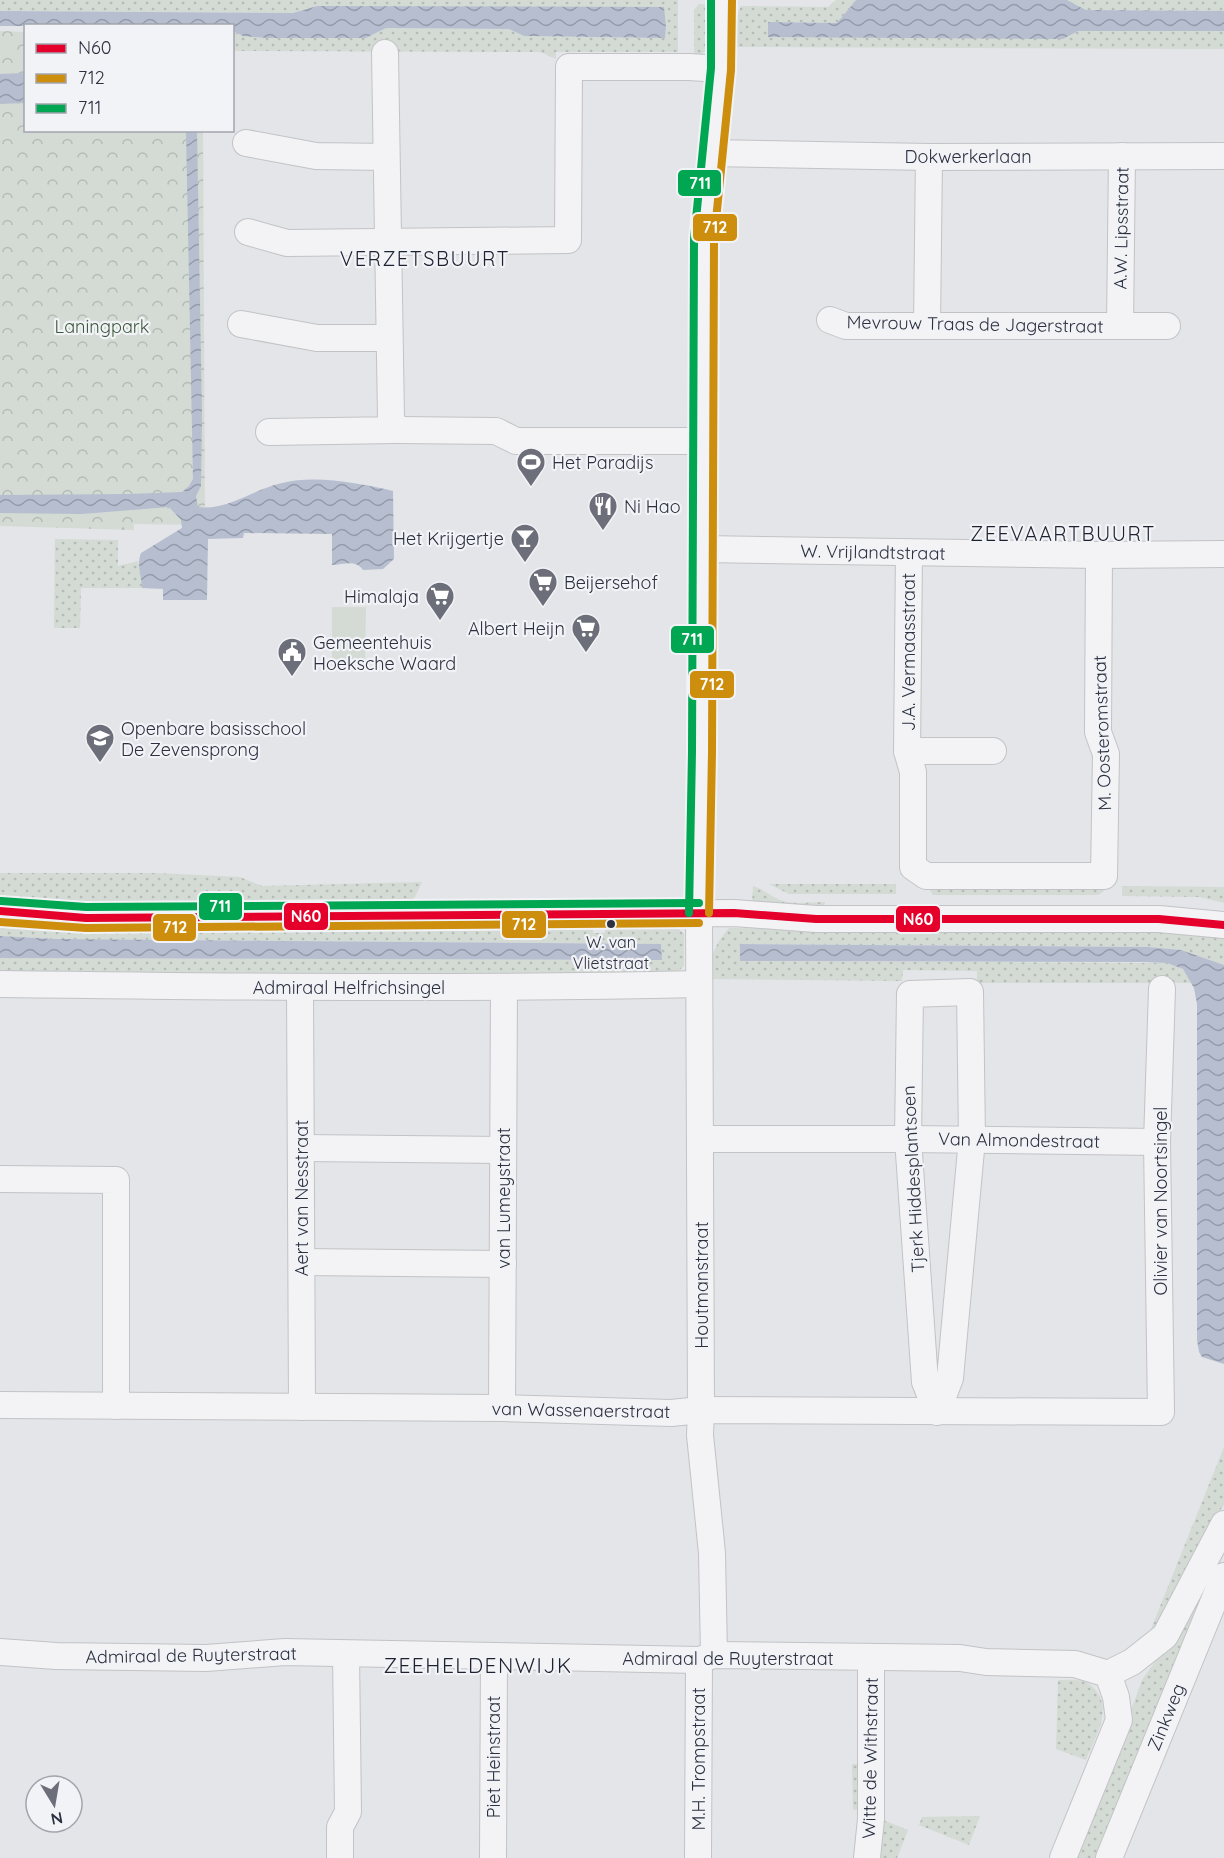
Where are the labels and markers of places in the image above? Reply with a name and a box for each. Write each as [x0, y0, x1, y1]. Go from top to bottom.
sports icon: Het Paradijs [515, 446, 547, 488]
place label: Het Paradijs [552, 451, 653, 474]
restaurant icon: Ni Hao [587, 490, 619, 532]
place label: Ni Hao [624, 495, 681, 518]
bar icon: Het Krijgertje [509, 522, 541, 564]
place label: Het Krijgertje [393, 527, 504, 550]
supermarket icon: Beijersehof [527, 566, 559, 608]
place label: Beijersehof [564, 571, 658, 594]
supermarket icon: Himalaja [424, 580, 456, 622]
place label: Himalaja [344, 585, 419, 608]
supermarket icon: Albert Heijn [570, 612, 602, 654]
place label: Albert Heijn [468, 617, 565, 640]
place label: Gemeentehuis Hoeksche Waard [313, 631, 456, 675]
public building icon: Gemeentehuis Hoeksche Waard [276, 636, 308, 678]
place label: Openbare basisschool De Zevensprong [121, 717, 306, 761]
school or university icon: Openbare basisschool De Zevensprong [84, 722, 116, 764]
marker: W. van Vlietstraat [605, 918, 617, 930]
place label: W. van Vlietstraat [573, 932, 649, 973]

